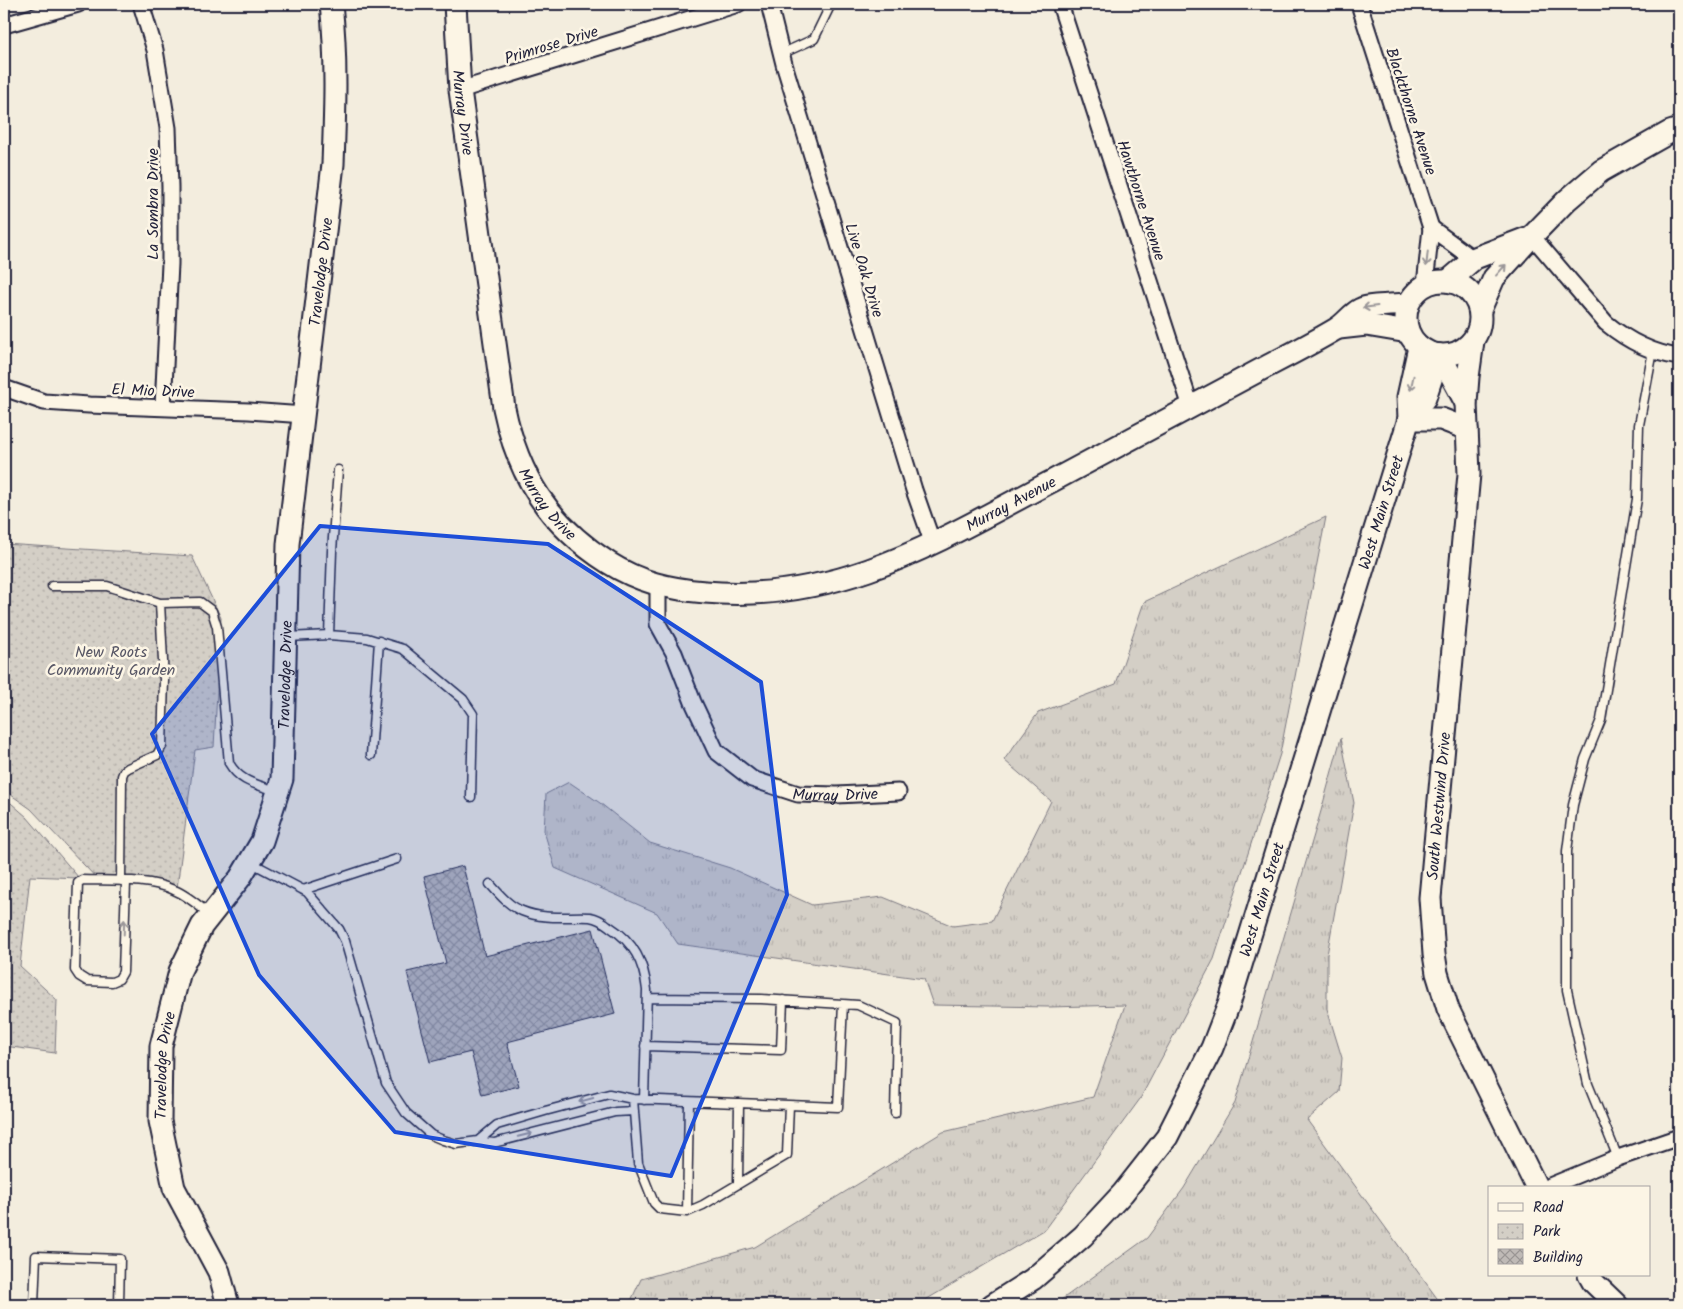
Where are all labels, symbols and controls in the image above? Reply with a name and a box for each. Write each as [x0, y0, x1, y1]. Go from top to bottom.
street label: Primrose Drive [501, 19, 601, 72]
street label: Blackthorne Avenue [1378, 44, 1443, 178]
street label: Murray Drive [445, 69, 480, 157]
street label: Hawthorne Avenue [1109, 137, 1172, 264]
street label: La Sombra Drive [141, 148, 166, 260]
street label: Travelodge Drive [303, 216, 341, 328]
street label: Live Oak Drive [837, 220, 890, 321]
one-way arrow [1423, 251, 1432, 267]
one-way arrow [1496, 263, 1507, 276]
one-way arrow [1362, 302, 1378, 312]
one-way arrow [1406, 374, 1416, 390]
street label: El Mio Drive [111, 378, 195, 405]
street label: West Main Street [1352, 451, 1411, 573]
street label: Murray Drive [511, 464, 582, 547]
street label: Murray Avenue [962, 470, 1061, 539]
street label: Travelodge Drive [272, 620, 300, 730]
park label: New Roots Community Garden [47, 640, 175, 683]
street label: South Westwind Drive [1421, 731, 1458, 881]
street label: Murray Drive [792, 782, 879, 809]
street label: West Main Street [1233, 838, 1292, 960]
one-way arrow [120, 919, 129, 935]
street label: Travelodge Drive [149, 1009, 183, 1120]
one-way arrow [578, 1096, 594, 1105]
one-way arrow [517, 1130, 533, 1139]
legend [1488, 1186, 1650, 1276]
text: Road [1533, 1196, 1564, 1220]
text: Park [1533, 1220, 1561, 1244]
text: Building [1533, 1246, 1583, 1270]

